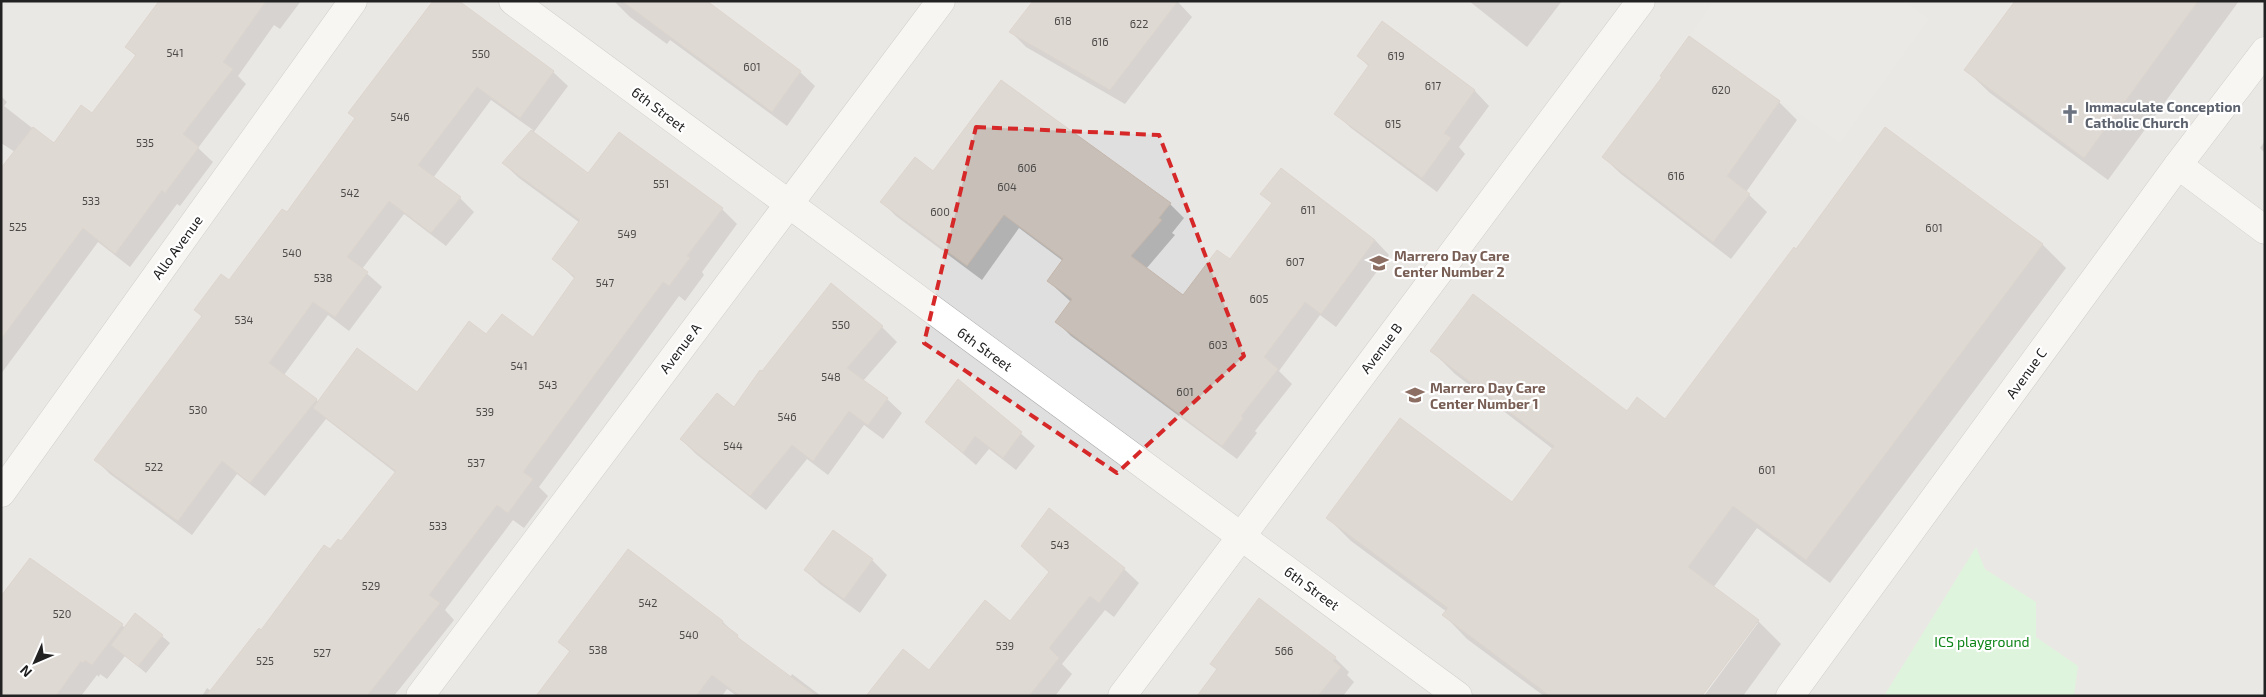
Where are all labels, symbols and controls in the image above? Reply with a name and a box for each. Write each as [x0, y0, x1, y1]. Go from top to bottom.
house number: 618 [1054, 14, 1072, 27]
house number: 622 [1130, 17, 1148, 30]
house number: 616 [1092, 35, 1108, 48]
house number: 541 [166, 46, 184, 59]
house number: 550 [472, 47, 490, 60]
house number: 619 [1388, 49, 1404, 62]
house number: 601 [743, 60, 761, 73]
house number: 617 [1425, 79, 1442, 92]
street label: 6th Street [629, 83, 689, 135]
house number: 620 [1711, 83, 1731, 96]
place label: Immaculate Conception Catholic Church [2085, 98, 2241, 131]
church icon: Immaculate Conception Catholic Church [2059, 103, 2081, 125]
house number: 546 [391, 110, 409, 123]
house number: 615 [1385, 117, 1401, 130]
house number: 535 [136, 136, 154, 149]
house number: 606 [1017, 161, 1037, 174]
house number: 616 [1668, 169, 1684, 182]
house number: 551 [653, 177, 669, 190]
house number: 604 [997, 180, 1017, 193]
house number: 542 [341, 186, 359, 199]
house number: 533 [82, 194, 100, 207]
house number: 611 [1300, 203, 1316, 216]
house number: 600 [930, 205, 950, 218]
street label: Allo Avenue [148, 212, 206, 282]
house number: 525 [9, 220, 27, 233]
house number: 601 [1925, 221, 1943, 234]
house number: 549 [618, 227, 636, 240]
house number: 540 [282, 246, 302, 259]
place label: Marrero Day Care Center Number 2 [1394, 247, 1510, 280]
school or university icon: Marrero Day Care Center Number 2 [1368, 252, 1390, 274]
house number: 607 [1286, 255, 1305, 268]
house number: 538 [314, 271, 332, 284]
house number: 547 [596, 276, 615, 289]
house number: 605 [1250, 292, 1269, 305]
house number: 534 [235, 313, 254, 326]
house number: 550 [832, 318, 850, 331]
street label: Avenue A [656, 319, 705, 376]
street label: Avenue B [1357, 319, 1405, 377]
street label: 6th Street [954, 323, 1016, 375]
house number: 603 [1208, 338, 1228, 351]
street label: Avenue C [2002, 345, 2050, 401]
house number: 541 [510, 359, 528, 372]
house number: 548 [821, 370, 841, 383]
house number: 543 [539, 378, 557, 391]
place label: Marrero Day Care Center Number 1 [1430, 379, 1546, 412]
school or university icon: Marrero Day Care Center Number 1 [1404, 384, 1426, 406]
house number: 601 [1176, 385, 1194, 398]
house number: 530 [189, 403, 207, 416]
house number: 539 [476, 405, 494, 418]
house number: 546 [778, 410, 796, 423]
house number: 544 [723, 439, 743, 452]
house number: 537 [467, 456, 485, 469]
house number: 522 [145, 460, 163, 473]
house number: 601 [1758, 463, 1776, 476]
house number: 533 [429, 519, 447, 532]
house number: 543 [1051, 538, 1069, 551]
street label: 6th Street [1281, 562, 1343, 614]
house number: 529 [362, 579, 380, 592]
house number: 542 [639, 596, 657, 609]
house number: 520 [53, 607, 71, 620]
house number: 540 [679, 628, 699, 641]
park label: ICS playground [1934, 633, 2030, 650]
north arrow [10, 637, 60, 687]
house number: 539 [996, 639, 1014, 652]
house number: 538 [589, 643, 607, 656]
house number: 566 [1275, 644, 1293, 657]
house number: 527 [313, 646, 331, 659]
house number: 525 [256, 654, 274, 667]
text: N [16, 662, 35, 681]

